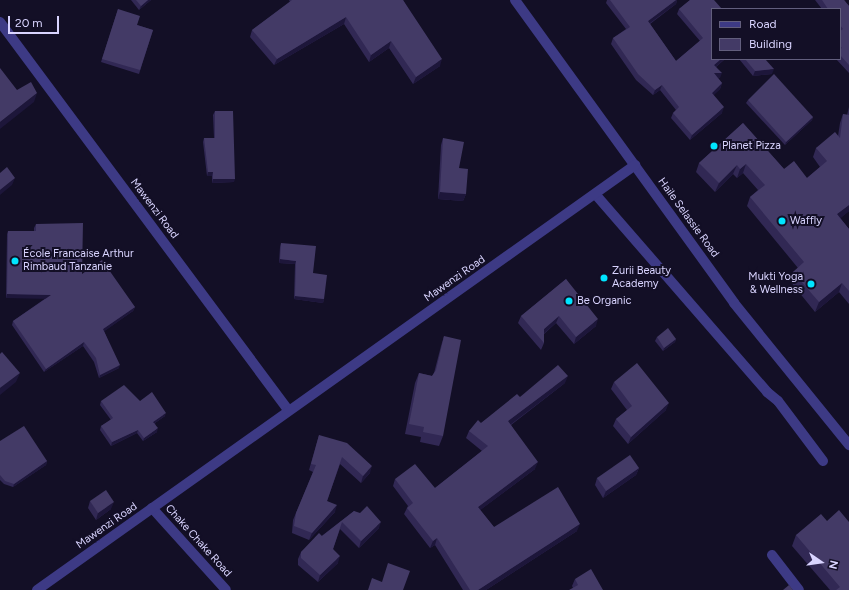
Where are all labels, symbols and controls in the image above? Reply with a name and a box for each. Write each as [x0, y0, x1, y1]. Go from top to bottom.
scale bar [10, 8, 61, 34]
legend [711, 8, 841, 60]
text: 20 m [15, 16, 43, 30]
text: Road [749, 17, 777, 31]
text: Building [749, 37, 792, 51]
place label: Planet Pizza [722, 139, 781, 153]
marker: Planet Pizza [709, 141, 719, 151]
street label: Mawenzi Road [127, 176, 181, 242]
street label: Haile Selassie Road [655, 176, 721, 260]
place label: Waffly [790, 214, 822, 228]
marker: Waffly [777, 216, 787, 226]
place label: École Francaise Arthur Rimbaud Tanzanie [23, 248, 134, 274]
street label: Mawenzi Road [422, 253, 488, 305]
marker: École Francaise Arthur Rimbaud Tanzanie [10, 256, 20, 266]
place label: Zurii Beauty Academy [612, 265, 671, 291]
place label: Mukti Yoga & Wellness [748, 271, 803, 297]
marker: Zurii Beauty Academy [599, 273, 609, 283]
marker: Mukti Yoga & Wellness [806, 279, 816, 289]
place label: Be Organic [577, 294, 631, 308]
marker: Be Organic [564, 296, 574, 306]
street label: Mawenzi Road [74, 500, 140, 552]
street label: Chake Chake Road [162, 502, 234, 580]
north arrow [801, 542, 841, 582]
text: N [826, 559, 840, 570]

